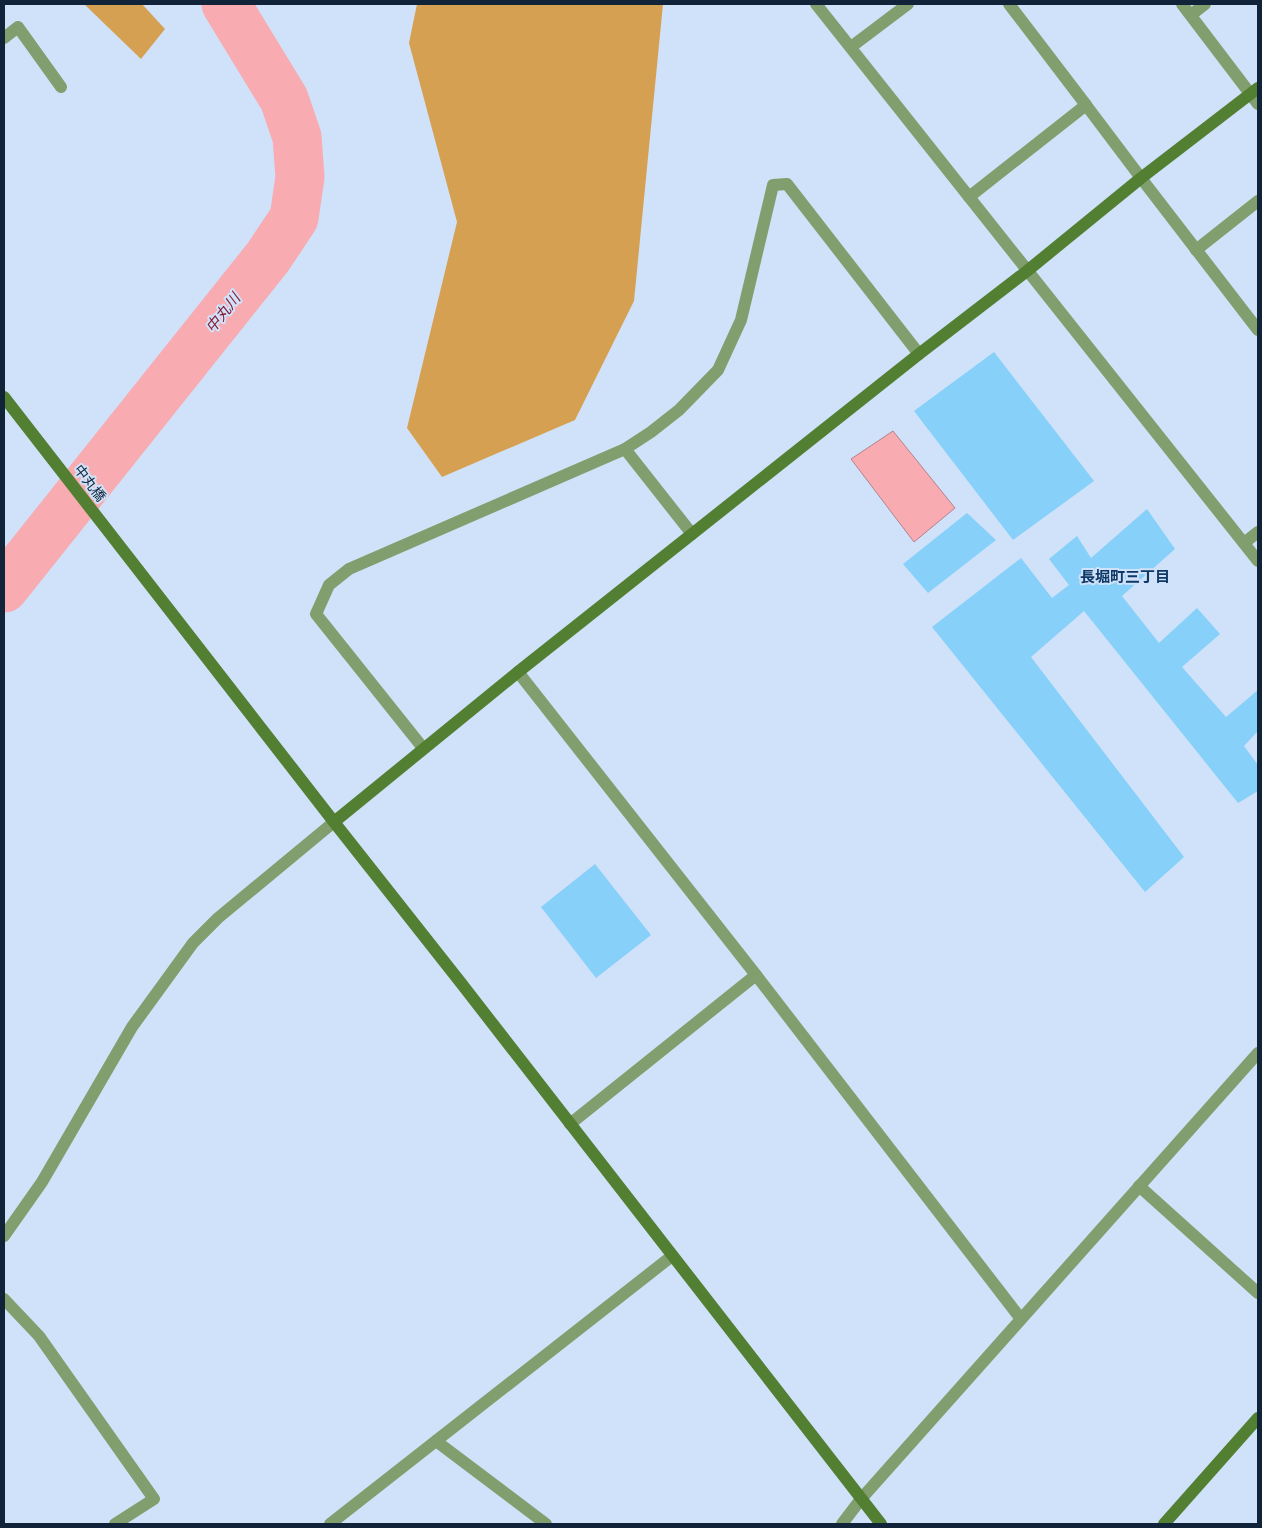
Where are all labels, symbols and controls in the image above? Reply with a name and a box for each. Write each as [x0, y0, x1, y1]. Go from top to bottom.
water label: 中丸川 [200, 286, 245, 336]
street label: 中丸橋 [70, 460, 112, 505]
district label: 長堀町三丁目 [1080, 565, 1170, 586]

